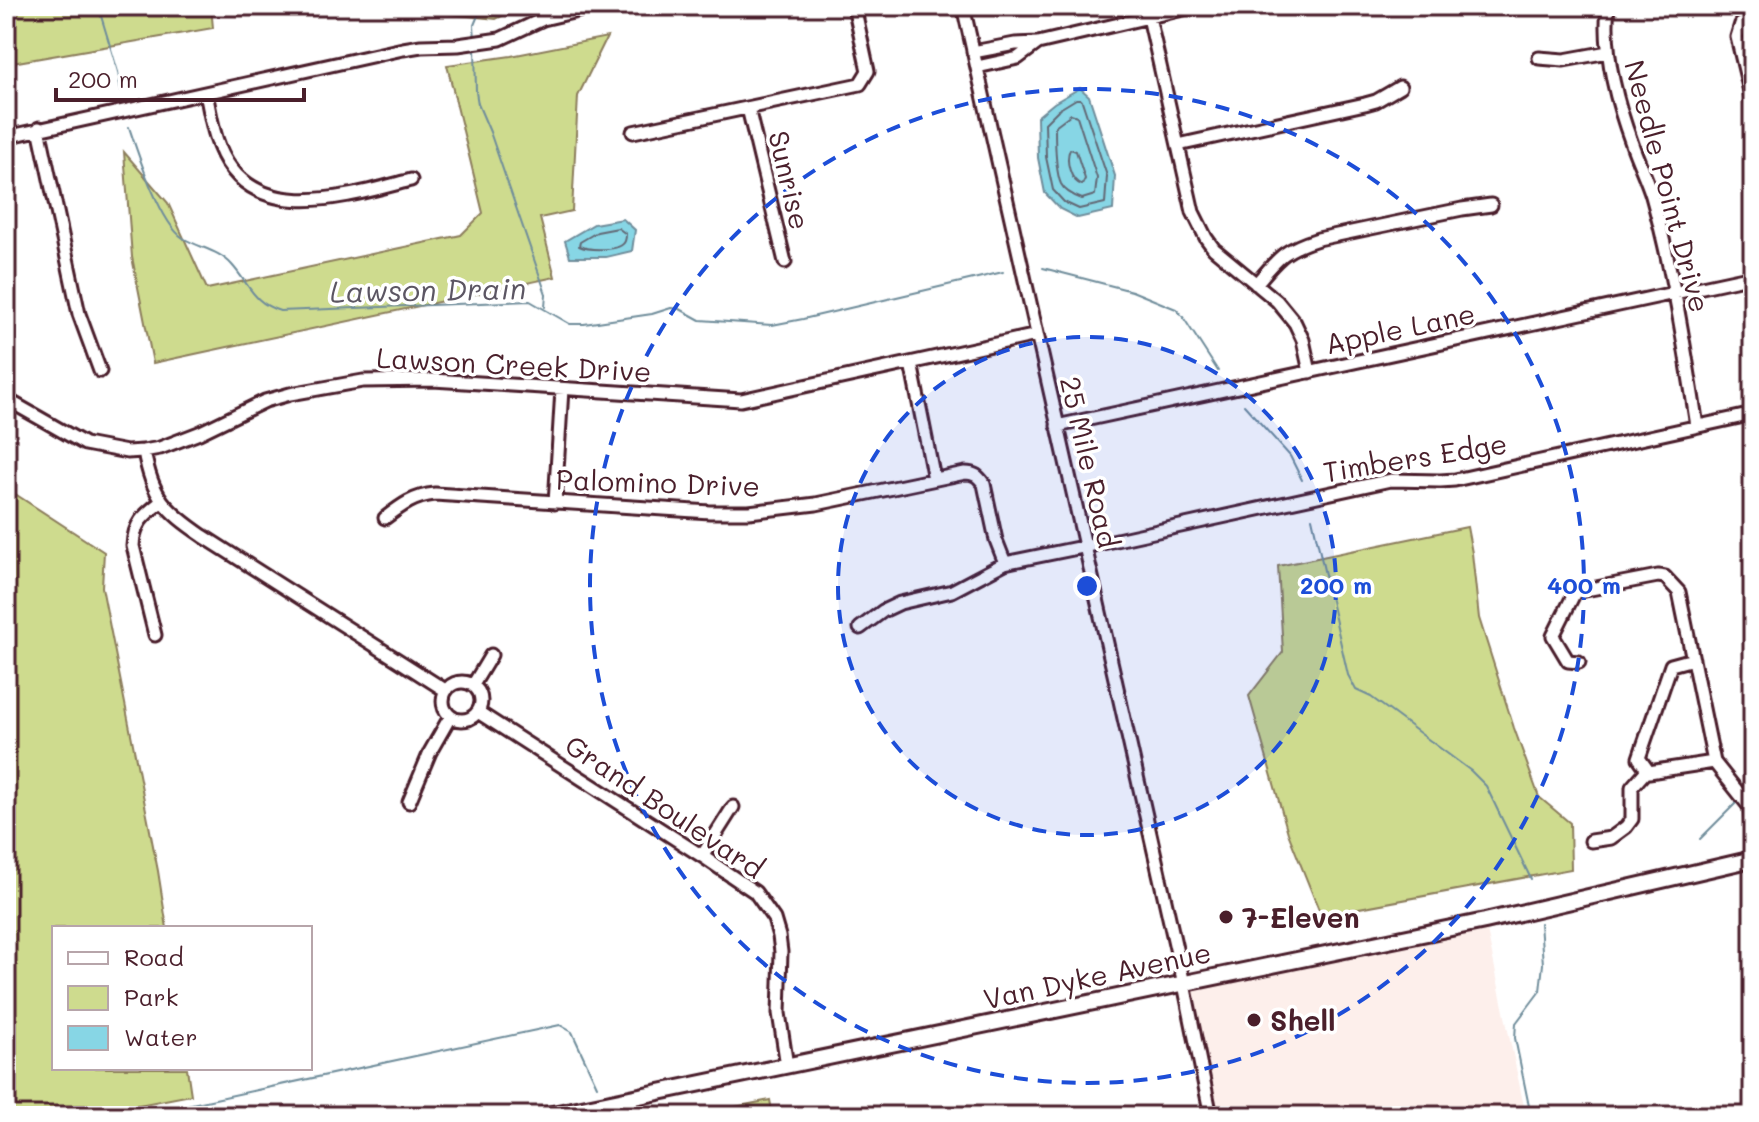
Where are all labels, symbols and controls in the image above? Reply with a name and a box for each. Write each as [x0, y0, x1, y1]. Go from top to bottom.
scale bar [56, 52, 304, 102]
street label: Needle Point Drive [1617, 56, 1719, 316]
text: 200 m [68, 63, 138, 94]
street label: Sunrise [761, 127, 819, 233]
water label: Lawson Drain [329, 267, 527, 311]
street label: Apple Lane [1322, 295, 1478, 361]
street label: Lawson Creek Drive [376, 339, 652, 389]
street label: 25 Mile Road [1053, 373, 1127, 551]
street label: Timbers Edge [1320, 425, 1510, 489]
street label: Palomino Drive [555, 460, 761, 504]
text: 200 m [1300, 569, 1372, 600]
text: 400 m [1547, 569, 1621, 600]
centre of rings [1073, 572, 1101, 600]
street label: Grand Boulevard [559, 726, 771, 886]
place label: 7-Eleven [1242, 899, 1360, 935]
marker: 7-Eleven [1217, 908, 1235, 926]
legend [52, 926, 312, 1070]
street label: Van Dyke Avenue [980, 933, 1214, 1017]
text: Road [124, 941, 184, 972]
text: Park [124, 981, 178, 1012]
place label: Shell [1270, 1002, 1336, 1038]
marker: Shell [1245, 1011, 1263, 1029]
text: Water [124, 1021, 198, 1052]

